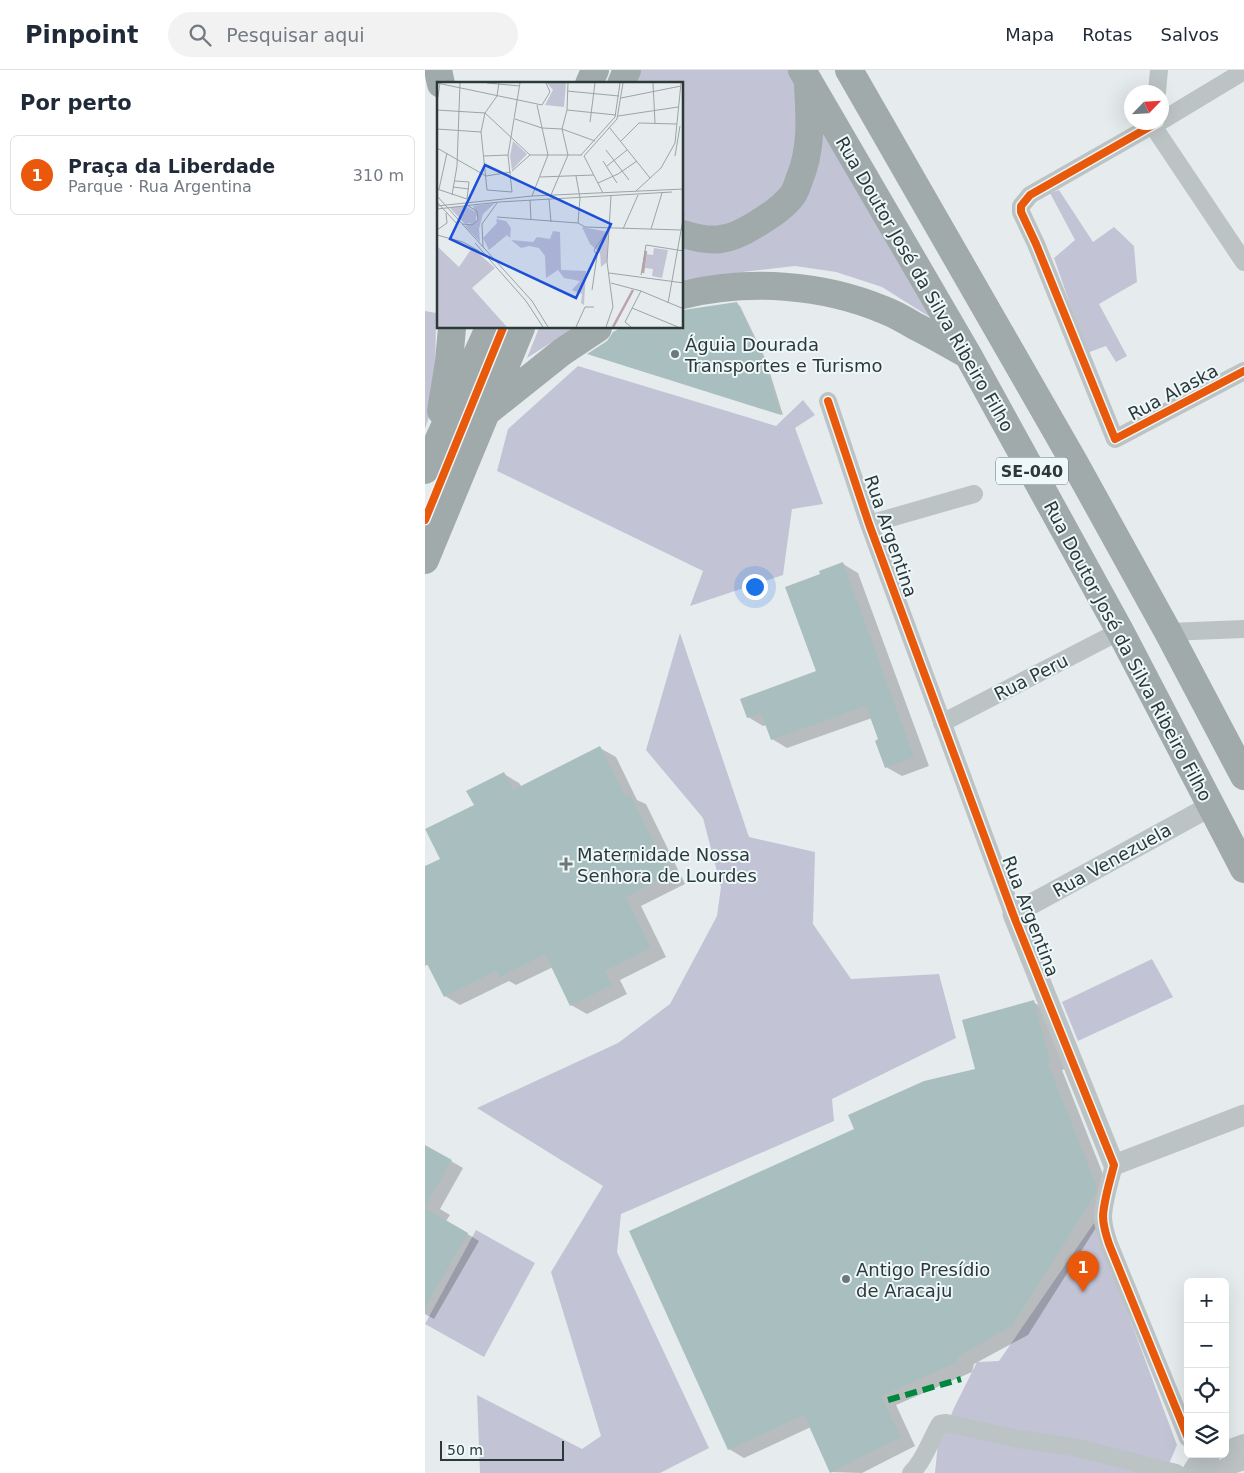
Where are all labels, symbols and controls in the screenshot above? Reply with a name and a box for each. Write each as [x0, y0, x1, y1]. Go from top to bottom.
search box [168, 12, 518, 57]
text: Pinpoint [25, 21, 138, 49]
icon: search [186, 21, 214, 49]
text: Pesquisar aqui [226, 24, 365, 46]
text: Mapa [1005, 24, 1054, 45]
text: Rotas [1082, 24, 1133, 45]
text: Salvos [1161, 24, 1219, 45]
inset map [437, 82, 684, 329]
north arrow [1124, 85, 1169, 130]
text: Por perto [20, 91, 132, 115]
street label: Rua Doutor José da Silva Ribeiro Filho [832, 133, 1018, 435]
text: Praça da Liberdade [68, 155, 275, 177]
text: 1 [31, 166, 43, 185]
text: 310 m [353, 166, 404, 185]
text: Parque · Rua Argentina [68, 177, 252, 196]
place label: Águia Dourada Transportes e Turismo [684, 334, 882, 376]
marker: Águia Dourada Transportes e Turismo [669, 348, 681, 360]
street label: Rua Alaska [1124, 360, 1222, 424]
road number: SE-040 [996, 458, 1068, 484]
street label: Rua Argentina [860, 472, 922, 600]
street label: Rua Doutor José da Silva Ribeiro Filho [1040, 497, 1216, 805]
your location [742, 574, 768, 600]
street label: Rua Peru [991, 649, 1071, 705]
street label: Rua Venezuela [1049, 819, 1175, 901]
place label: Maternidade Nossa Senhora de Lourdes [577, 844, 757, 886]
street label: Rua Argentina [998, 853, 1064, 979]
marker: Maternidade Nossa Senhora de Lourdes [559, 857, 573, 871]
pin: 1 [1067, 1251, 1099, 1292]
place label: Antigo Presídio de Aracaju [856, 1259, 990, 1301]
marker: Antigo Presídio de Aracaju [840, 1273, 852, 1285]
map controls [1184, 1278, 1229, 1458]
button: + [1184, 1278, 1229, 1323]
button: − [1184, 1323, 1229, 1368]
button: locate [1184, 1368, 1229, 1413]
button: layers [1184, 1413, 1229, 1458]
scale bar [440, 1438, 564, 1461]
text: 50 m [447, 1442, 483, 1458]

